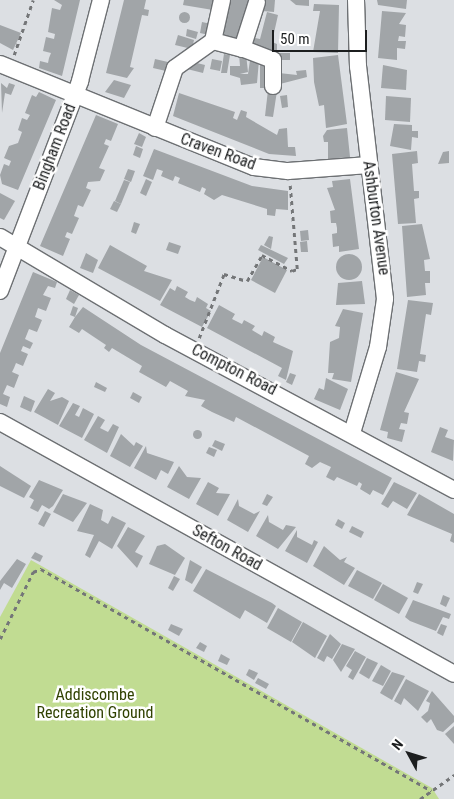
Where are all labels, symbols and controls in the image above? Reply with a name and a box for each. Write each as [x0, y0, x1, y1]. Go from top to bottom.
scale bar [274, 20, 369, 52]
text: 50 m [280, 30, 310, 48]
street label: Bingham Road [30, 101, 80, 193]
street label: Craven Road [178, 129, 258, 175]
street label: Ashburton Avenue [358, 160, 394, 276]
street label: Compton Road [188, 340, 280, 400]
street label: Sefton Road [189, 521, 265, 575]
park label: Addiscombe Recreation Ground [37, 685, 153, 723]
north arrow [384, 729, 434, 779]
text: N [388, 736, 406, 753]

